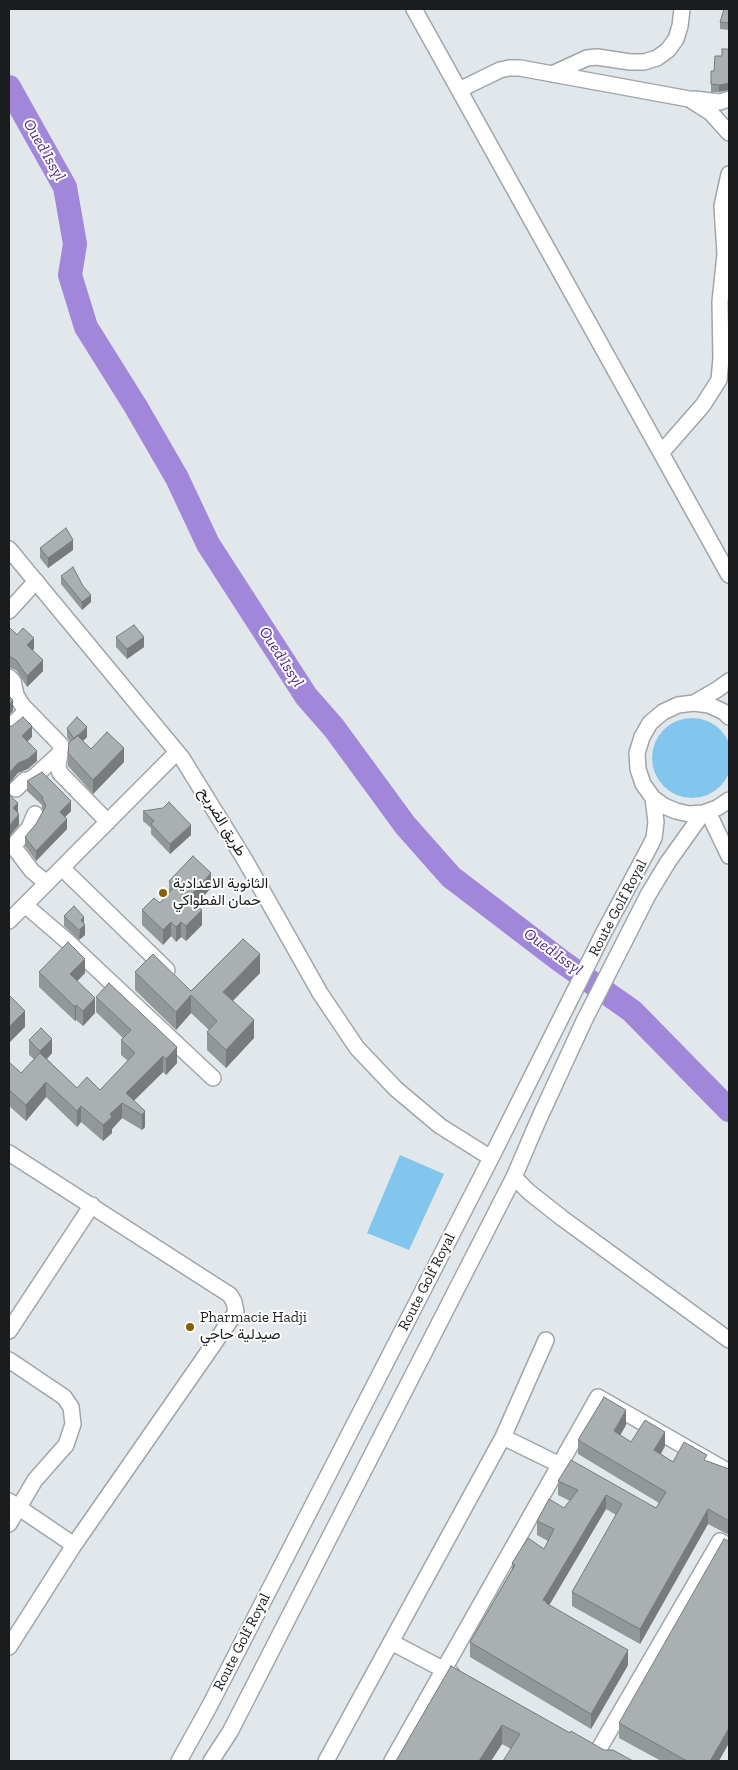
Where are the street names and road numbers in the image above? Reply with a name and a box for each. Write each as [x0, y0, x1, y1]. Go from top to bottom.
street label: طريق الضريح [194, 784, 250, 860]
street label: Route Golf Royal [585, 857, 651, 959]
street label: Route Golf Royal [395, 1230, 459, 1334]
street label: Route Golf Royal [210, 1590, 274, 1694]

